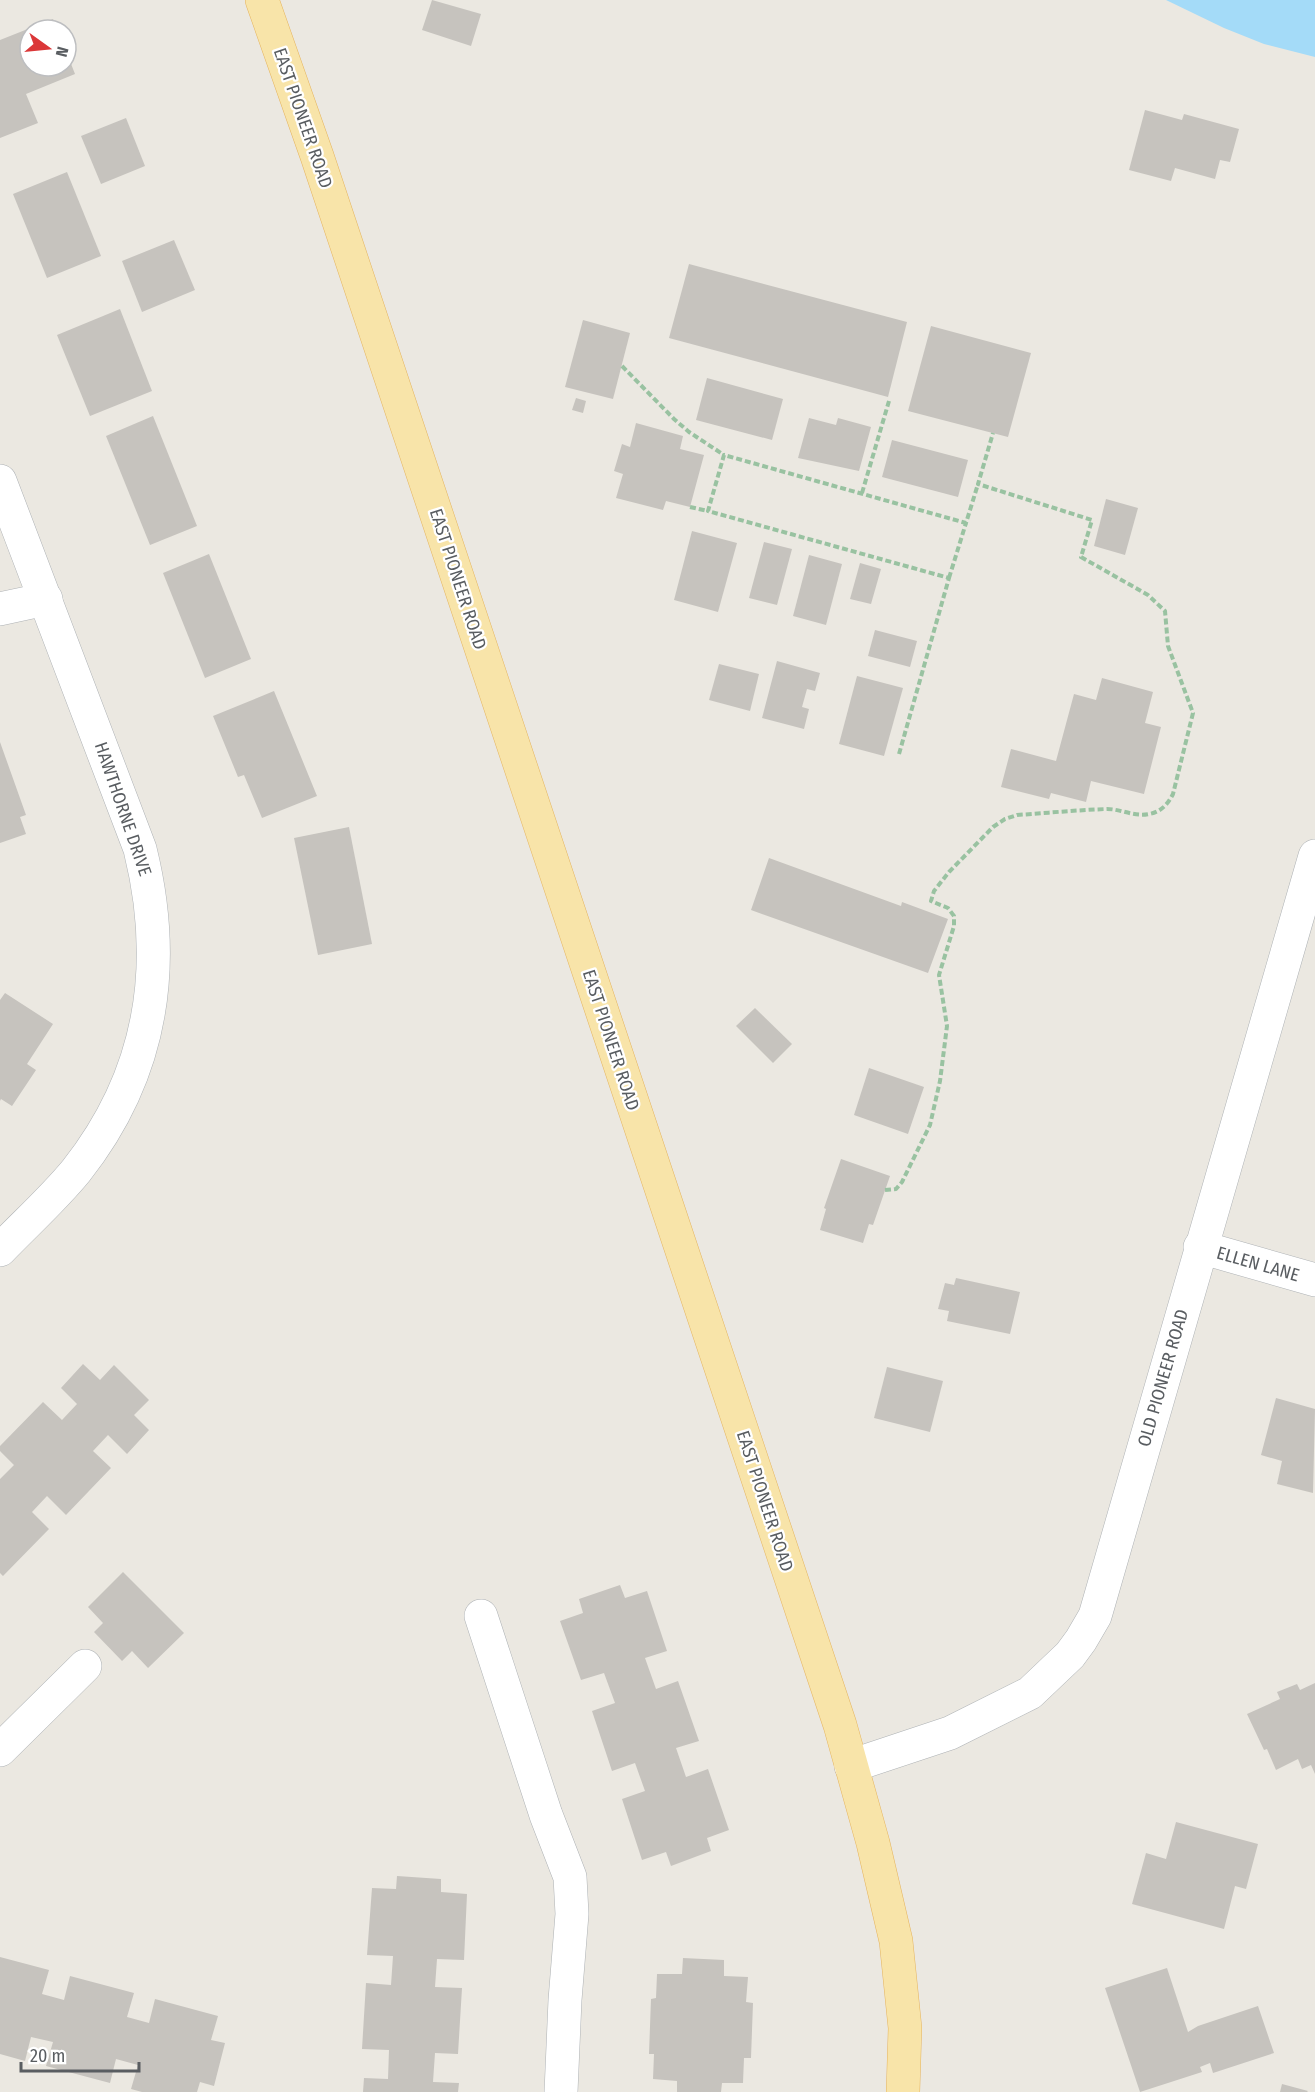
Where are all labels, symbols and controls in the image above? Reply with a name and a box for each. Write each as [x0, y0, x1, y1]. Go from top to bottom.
north arrow [18, 18, 78, 78]
text: N [52, 45, 72, 59]
street label: EAST PIONEER ROAD [269, 45, 337, 191]
street label: EAST PIONEER ROAD [425, 506, 491, 652]
street label: HAWTHORNE DRIVE [90, 739, 156, 879]
street label: EAST PIONEER ROAD [578, 967, 644, 1113]
street label: ELLEN LANE [1214, 1242, 1302, 1286]
street label: OLD PIONEER ROAD [1133, 1307, 1193, 1449]
street label: EAST PIONEER ROAD [732, 1428, 798, 1574]
scale bar [21, 2035, 140, 2073]
text: 20 m [30, 2045, 65, 2067]

